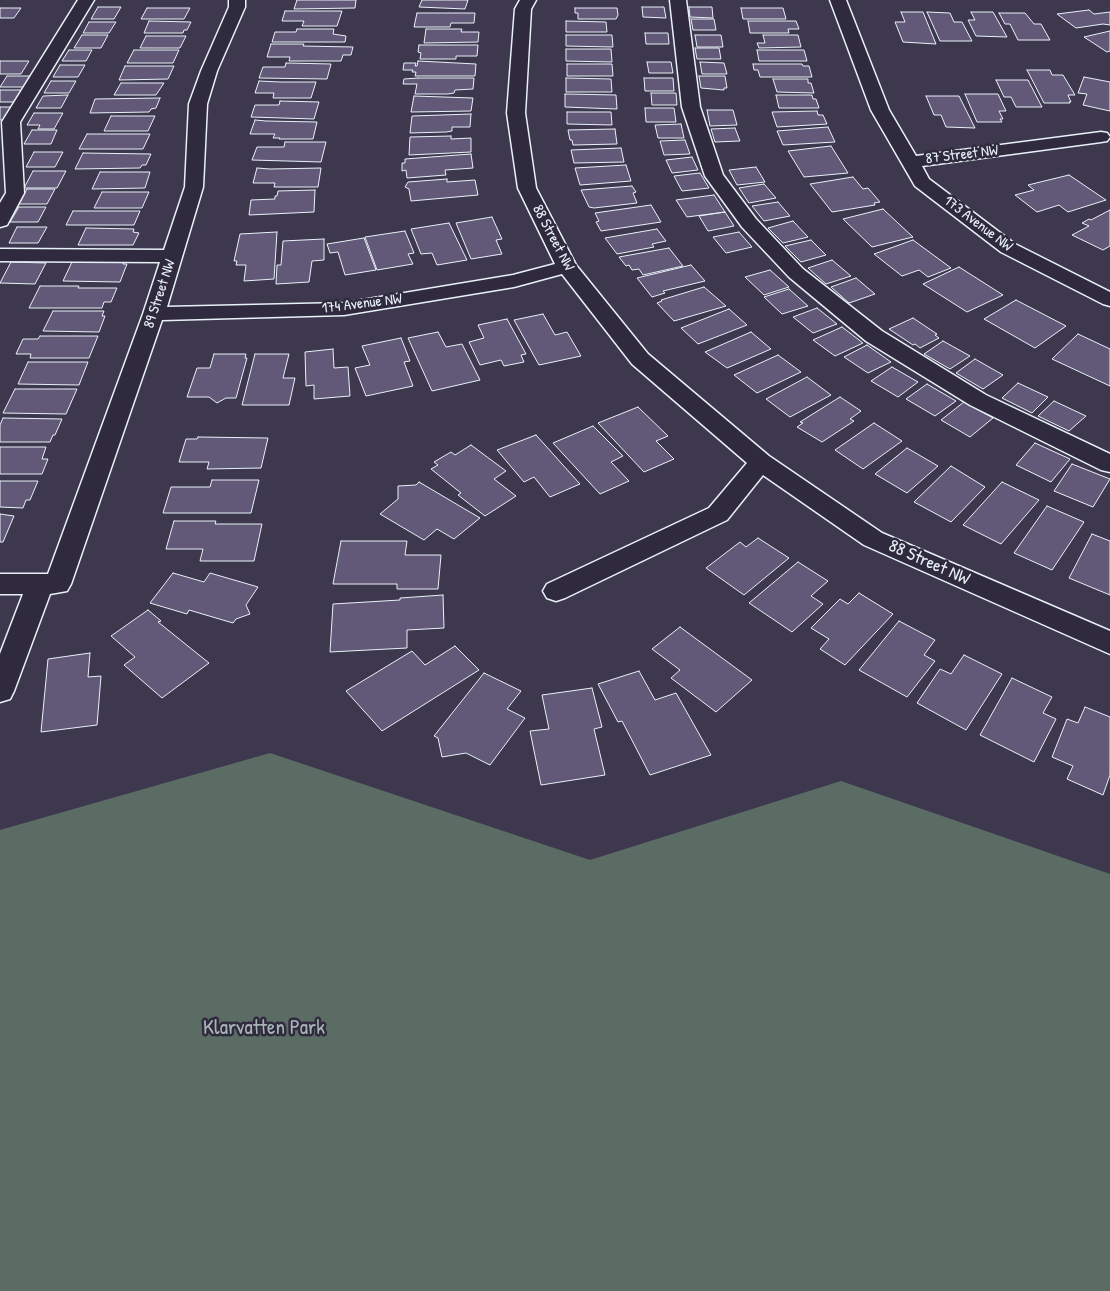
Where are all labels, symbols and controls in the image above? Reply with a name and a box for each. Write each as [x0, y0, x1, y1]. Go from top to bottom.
street label: 87 Street NW [925, 142, 999, 168]
street label: 173 Avenue NW [940, 192, 1016, 256]
street label: 88 Street NW [528, 202, 578, 274]
street label: 89 Street NW [140, 257, 180, 331]
street label: 174 Avenue NW [321, 290, 403, 318]
street label: 88 Street NW [885, 536, 973, 590]
park label: Klarvatten Park [203, 1015, 325, 1041]

